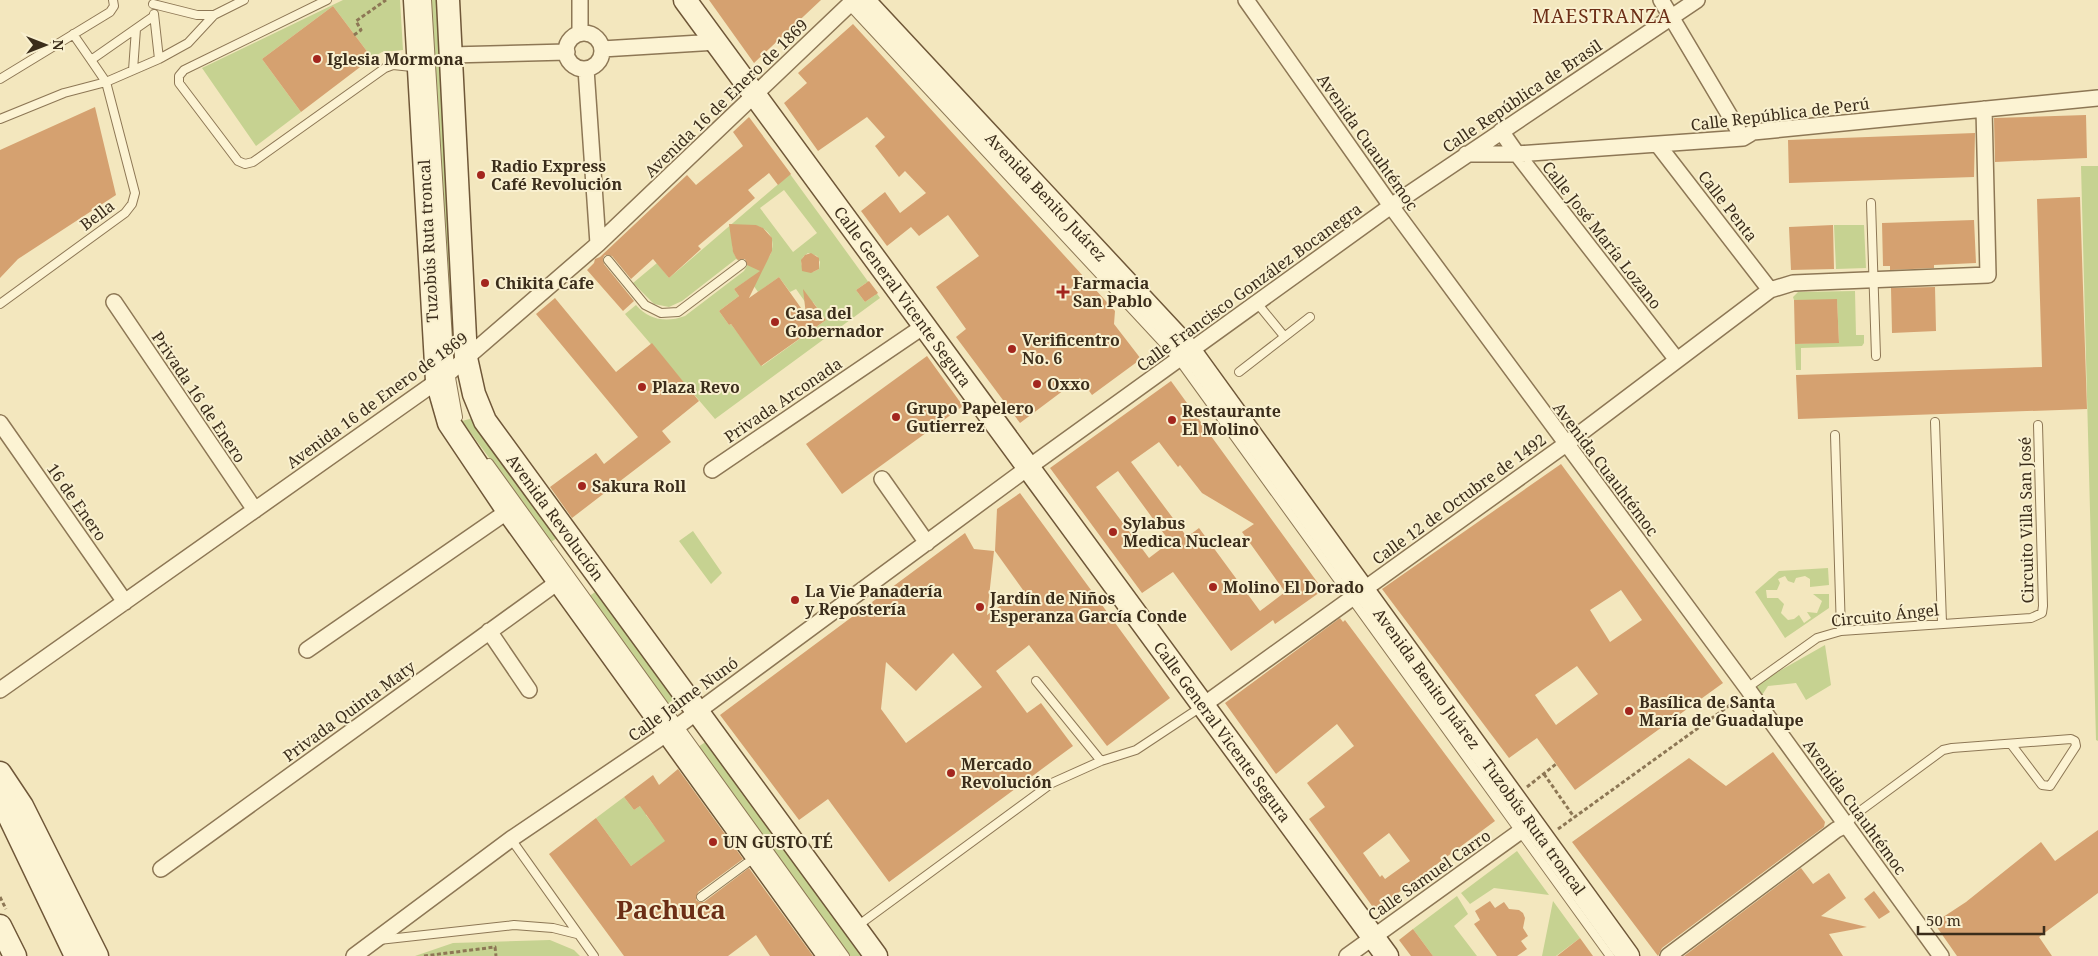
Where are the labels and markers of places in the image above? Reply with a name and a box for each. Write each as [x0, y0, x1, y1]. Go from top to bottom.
place label: Iglesia Mormona [327, 48, 464, 70]
marker: Iglesia Mormona [311, 53, 323, 65]
place label: Radio Express Café Revolución [491, 155, 622, 195]
marker: Radio Express Café Revolución [475, 169, 487, 181]
place label: Chikita Cafe [495, 272, 594, 294]
place label: Farmacia San Pablo [1073, 272, 1153, 312]
marker: Chikita Cafe [479, 277, 491, 289]
marker: Farmacia San Pablo [1057, 286, 1069, 298]
place label: Casa del Gobernador [785, 302, 885, 342]
marker: Casa del Gobernador [769, 316, 781, 328]
place label: Verificentro No. 6 [1022, 329, 1120, 369]
marker: Verificentro No. 6 [1006, 343, 1018, 355]
place label: Oxxo [1047, 373, 1090, 395]
place label: Plaza Revo [652, 376, 740, 398]
marker: Oxxo [1031, 378, 1043, 390]
marker: Plaza Revo [636, 381, 648, 393]
place label: Grupo Papelero Gutierrez [906, 397, 1034, 437]
place label: Restaurante El Molino [1182, 400, 1281, 440]
marker: Grupo Papelero Gutierrez [890, 411, 902, 423]
marker: Restaurante El Molino [1166, 414, 1178, 426]
place label: Sakura Roll [592, 475, 686, 497]
marker: Sakura Roll [576, 480, 588, 492]
place label: Sylabus Medica Nuclear [1123, 512, 1251, 552]
marker: Sylabus Medica Nuclear [1107, 526, 1119, 538]
place label: Molino El Dorado [1223, 576, 1364, 598]
place label: La Vie Panadería y Repostería [805, 580, 943, 620]
marker: Molino El Dorado [1207, 581, 1219, 593]
place label: Jardín de Niños Esperanza García Conde [989, 587, 1187, 627]
marker: La Vie Panadería y Repostería [789, 594, 801, 606]
marker: Jardín de Niños Esperanza García Conde [974, 601, 986, 613]
place label: Basílica de Santa María de Guadalupe [1639, 691, 1804, 731]
marker: Basílica de Santa María de Guadalupe [1623, 705, 1635, 717]
place label: Mercado Revolución [961, 753, 1052, 793]
marker: Mercado Revolución [945, 767, 957, 779]
place label: UN GUSTO TÉ [723, 831, 833, 853]
marker: UN GUSTO TÉ [707, 836, 719, 848]

